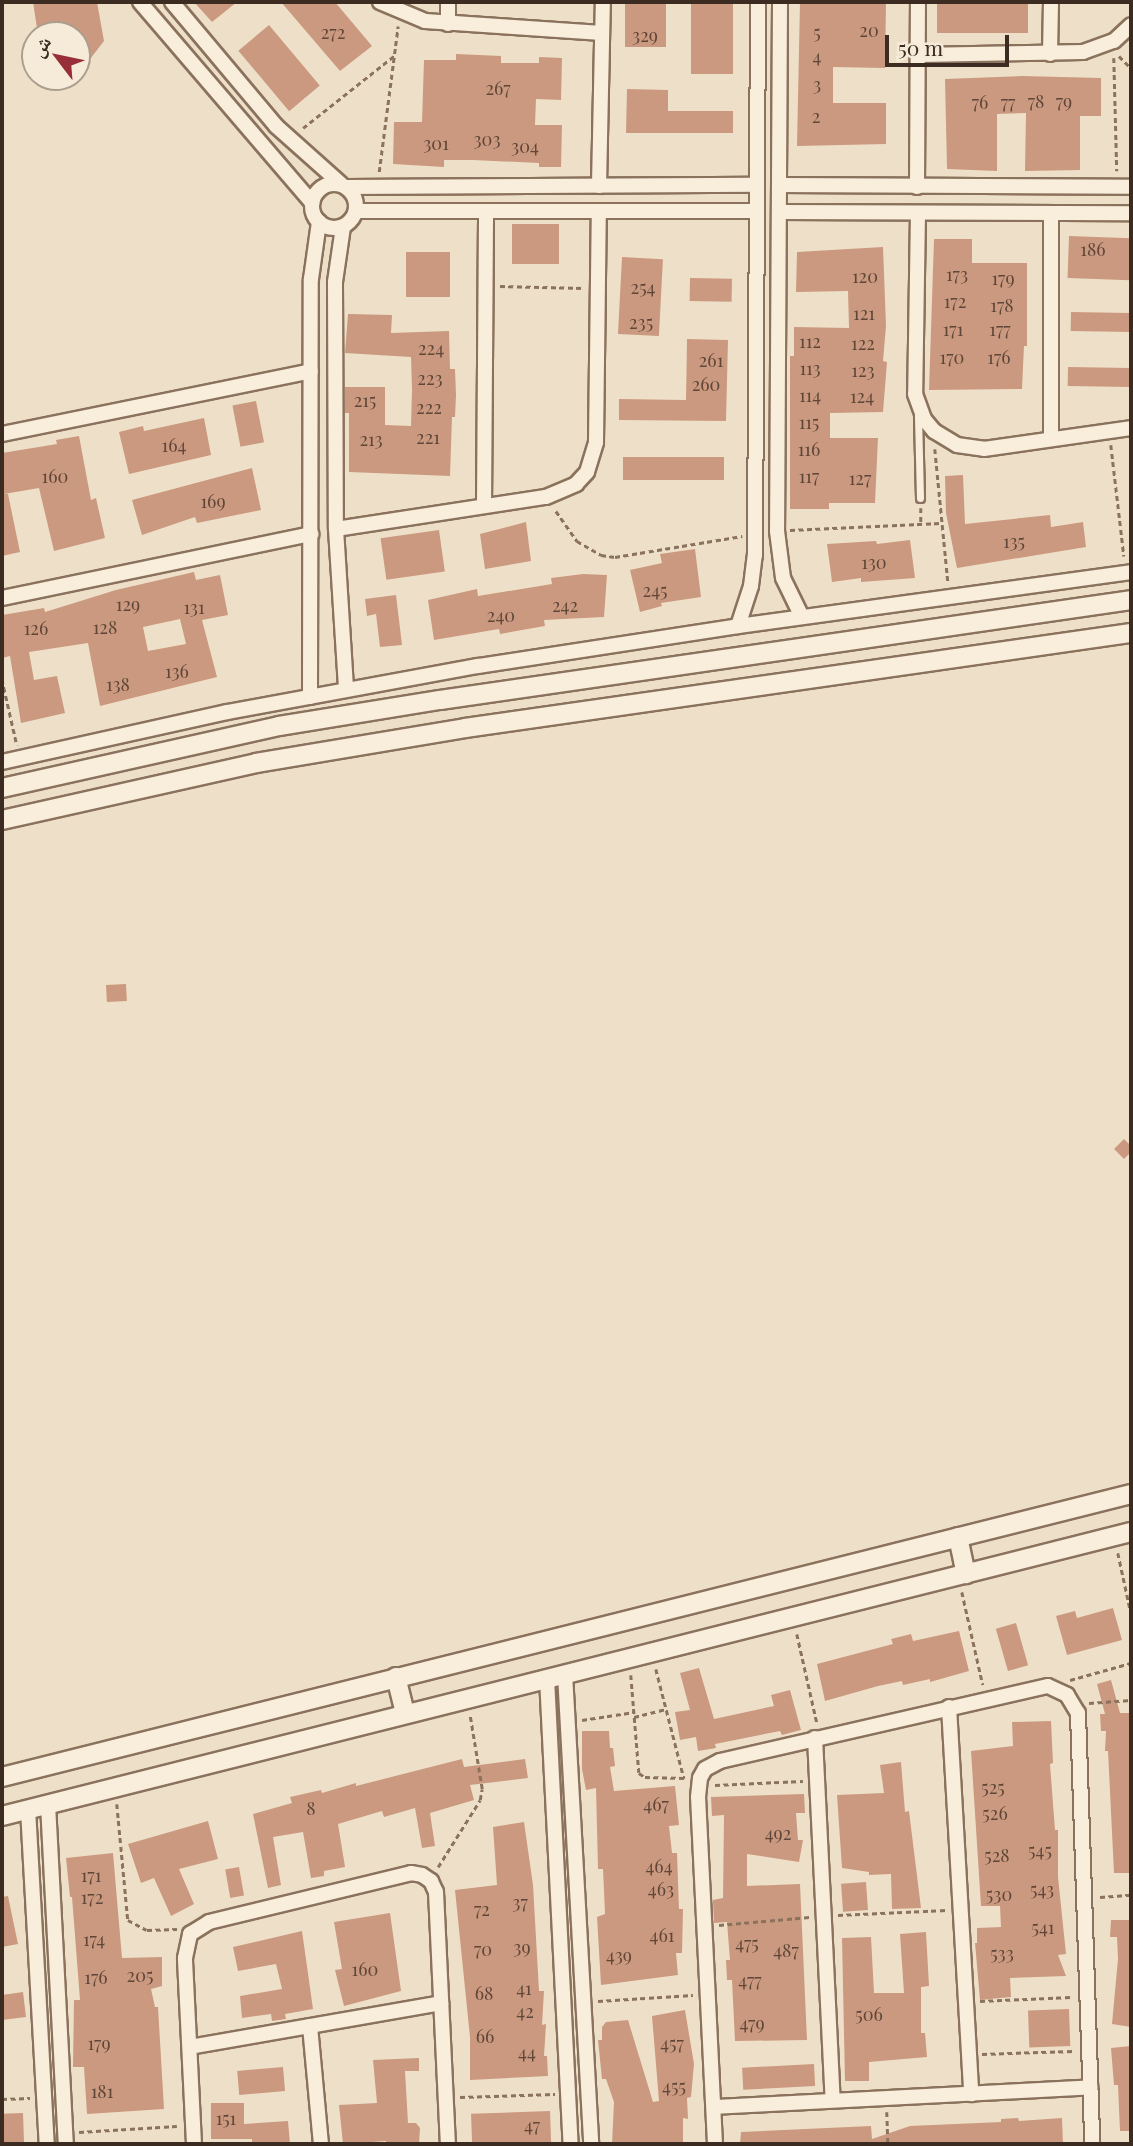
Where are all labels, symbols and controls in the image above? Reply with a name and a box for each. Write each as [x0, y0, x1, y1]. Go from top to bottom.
house number: 20 [859, 19, 879, 41]
north arrow [21, 21, 91, 91]
house number: 272 [321, 21, 345, 43]
house number: 5 [813, 21, 821, 43]
scale bar [888, 21, 1012, 65]
house number: 329 [632, 24, 658, 46]
text: ش [24, 30, 56, 61]
text: 50 m [898, 33, 943, 61]
house number: 4 [813, 45, 821, 67]
house number: 3 [813, 73, 821, 95]
house number: 267 [485, 77, 511, 99]
house number: 78 [1028, 90, 1044, 112]
house number: 79 [1056, 90, 1072, 112]
house number: 76 [972, 91, 988, 113]
house number: 77 [1001, 91, 1015, 113]
house number: 2 [812, 105, 820, 127]
house number: 303 [473, 128, 501, 150]
house number: 301 [423, 132, 449, 154]
house number: 304 [511, 135, 539, 157]
house number: 186 [1080, 238, 1106, 260]
house number: 173 [946, 263, 968, 285]
house number: 120 [852, 265, 878, 287]
house number: 179 [991, 267, 1015, 289]
house number: 254 [631, 276, 655, 298]
house number: 172 [944, 290, 966, 312]
house number: 178 [990, 294, 1014, 316]
house number: 121 [853, 302, 875, 324]
house number: 235 [629, 311, 653, 333]
house number: 171 [943, 318, 963, 340]
house number: 177 [989, 318, 1011, 340]
house number: 112 [799, 330, 821, 352]
house number: 122 [851, 332, 875, 354]
house number: 224 [418, 337, 444, 359]
house number: 170 [940, 346, 964, 368]
house number: 176 [987, 346, 1011, 368]
house number: 261 [699, 349, 723, 371]
house number: 113 [799, 357, 821, 379]
house number: 123 [851, 359, 875, 381]
house number: 223 [417, 367, 443, 389]
house number: 260 [692, 373, 720, 395]
house number: 114 [799, 384, 821, 406]
house number: 124 [850, 385, 874, 407]
house number: 215 [354, 389, 376, 411]
house number: 222 [416, 396, 442, 418]
house number: 115 [799, 411, 819, 433]
house number: 221 [416, 426, 440, 448]
house number: 213 [359, 428, 383, 450]
house number: 164 [162, 434, 186, 456]
house number: 116 [798, 438, 820, 460]
house number: 160 [42, 465, 68, 487]
house number: 117 [799, 465, 819, 487]
house number: 127 [849, 467, 871, 489]
house number: 169 [200, 490, 226, 512]
house number: 135 [1003, 530, 1025, 552]
house number: 130 [861, 551, 887, 573]
house number: 245 [643, 579, 667, 601]
house number: 129 [116, 593, 140, 615]
house number: 242 [552, 594, 578, 616]
house number: 131 [183, 596, 205, 618]
house number: 240 [487, 604, 515, 626]
house number: 128 [93, 616, 117, 638]
house number: 126 [24, 617, 48, 639]
house number: 136 [165, 660, 189, 682]
house number: 138 [106, 673, 130, 695]
house number: 525 [981, 1776, 1005, 1798]
house number: 467 [643, 1793, 669, 1815]
house number: 8 [306, 1797, 316, 1819]
house number: 526 [982, 1802, 1008, 1824]
house number: 492 [765, 1822, 791, 1844]
house number: 545 [1028, 1839, 1052, 1861]
house number: 528 [984, 1844, 1010, 1866]
house number: 464 [645, 1855, 673, 1877]
house number: 171 [81, 1864, 101, 1886]
house number: 463 [648, 1878, 674, 1900]
house number: 543 [1030, 1878, 1054, 1900]
house number: 530 [986, 1883, 1012, 1905]
house number: 172 [81, 1886, 103, 1908]
house number: 37 [512, 1891, 528, 1913]
house number: 72 [474, 1898, 490, 1920]
house number: 541 [1031, 1916, 1055, 1938]
house number: 461 [650, 1924, 674, 1946]
house number: 174 [83, 1928, 105, 1950]
house number: 475 [735, 1932, 759, 1954]
house number: 39 [513, 1936, 531, 1958]
house number: 70 [474, 1938, 492, 1960]
house number: 487 [773, 1939, 799, 1961]
house number: 533 [990, 1942, 1014, 1964]
house number: 439 [606, 1944, 632, 1966]
house number: 160 [352, 1958, 378, 1980]
house number: 205 [127, 1964, 153, 1986]
house number: 176 [84, 1966, 108, 1988]
house number: 477 [738, 1969, 762, 1991]
house number: 41 [516, 1977, 532, 1999]
house number: 68 [475, 1982, 493, 2004]
house number: 42 [516, 2000, 534, 2022]
house number: 506 [855, 2003, 883, 2025]
house number: 479 [739, 2012, 765, 2034]
house number: 66 [476, 2025, 494, 2047]
house number: 179 [87, 2032, 111, 2054]
house number: 457 [660, 2032, 684, 2054]
house number: 44 [518, 2041, 536, 2063]
house number: 455 [662, 2075, 686, 2097]
house number: 181 [91, 2080, 113, 2102]
house number: 151 [216, 2107, 236, 2129]
house number: 47 [524, 2114, 540, 2136]

